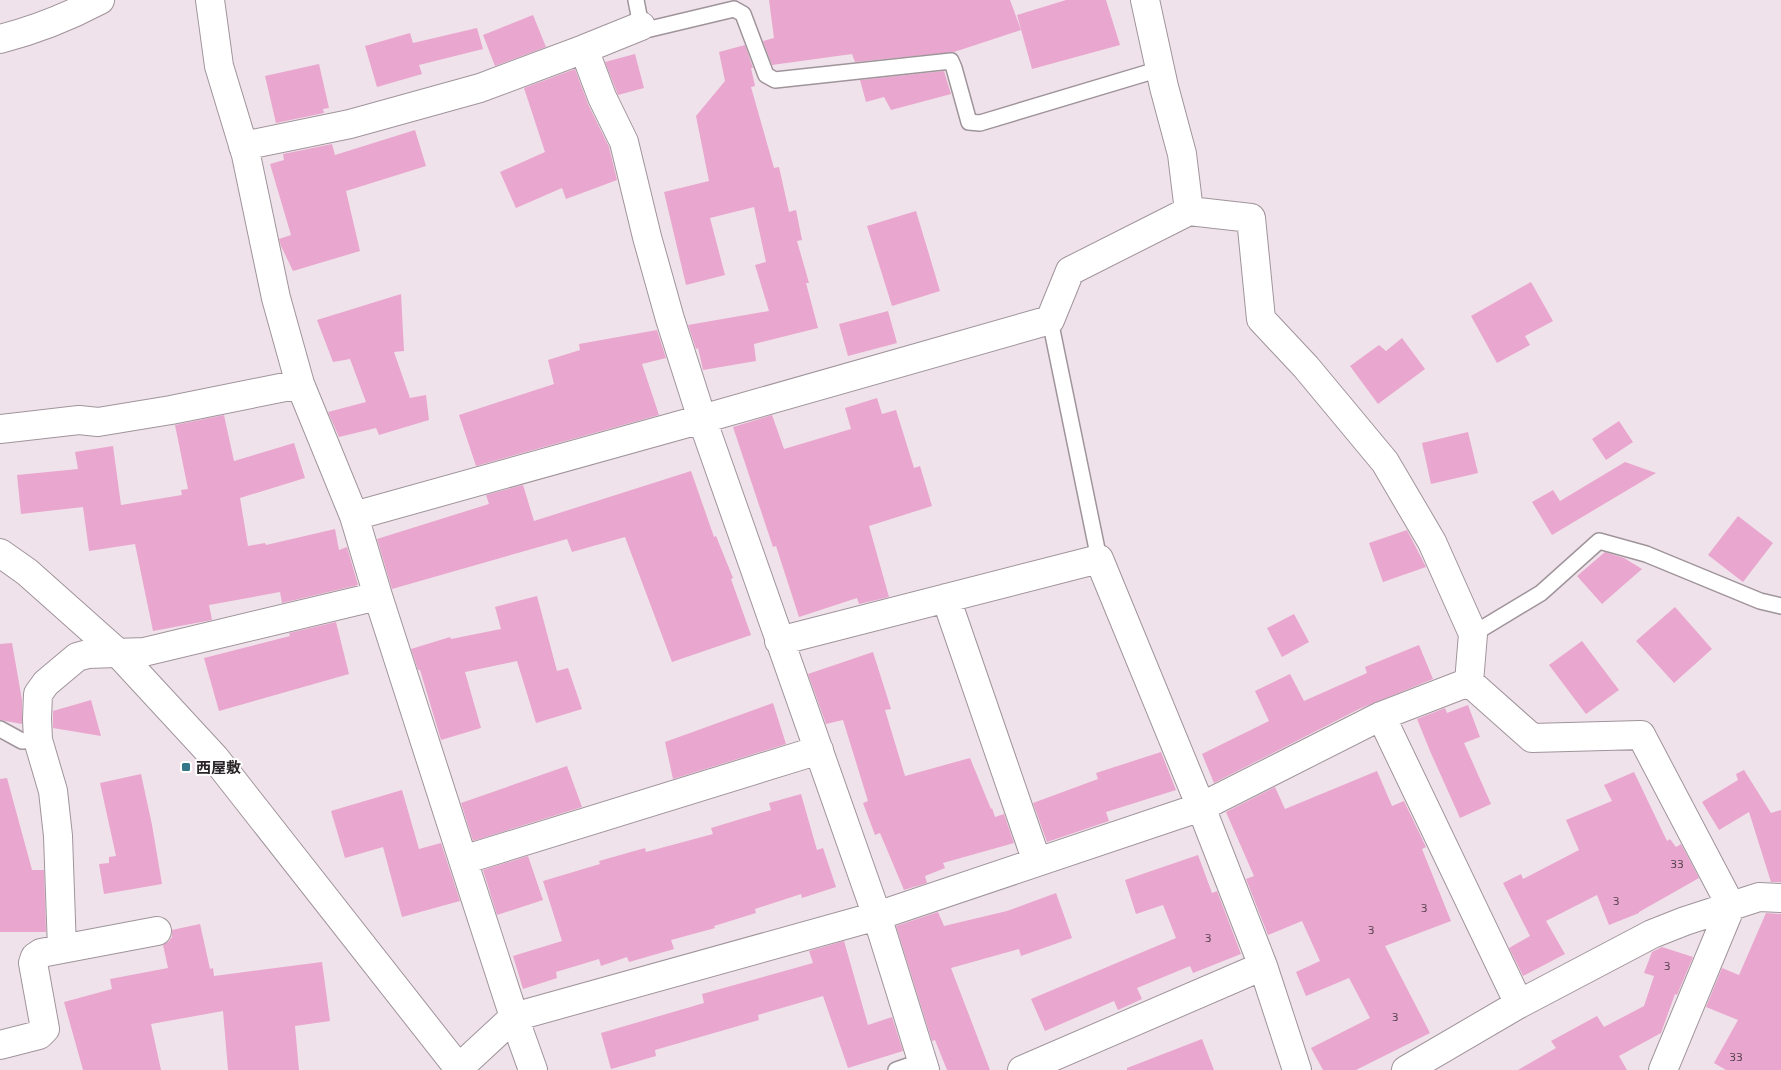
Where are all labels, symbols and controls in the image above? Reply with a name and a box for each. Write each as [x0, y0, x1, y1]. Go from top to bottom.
place label: 西屋敷 [196, 756, 241, 779]
marker: 西屋敷 [180, 761, 192, 773]
house number: 33 [1670, 854, 1684, 873]
house number: 3 [1613, 891, 1619, 910]
house number: 3 [1421, 898, 1427, 917]
house number: 3 [1368, 920, 1374, 939]
house number: 3 [1205, 928, 1211, 947]
house number: 3 [1664, 956, 1670, 975]
house number: 3 [1392, 1007, 1398, 1026]
house number: 33 [1729, 1047, 1743, 1066]

